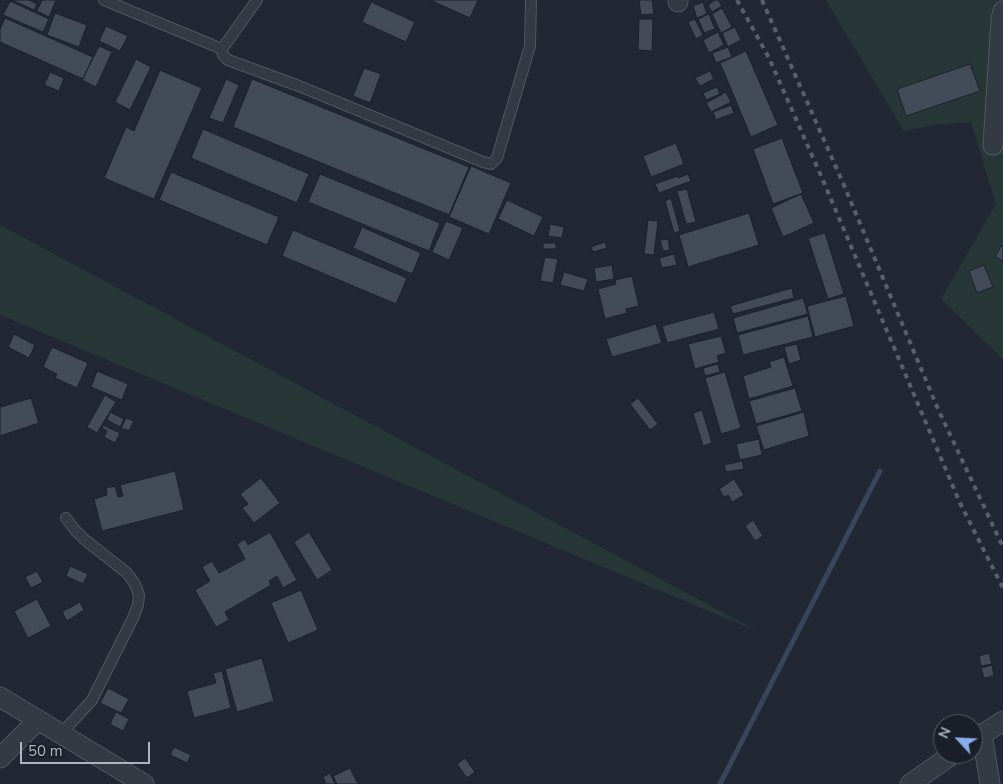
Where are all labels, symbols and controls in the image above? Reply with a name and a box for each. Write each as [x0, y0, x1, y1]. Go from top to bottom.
north arrow [933, 714, 983, 764]
text: N [934, 724, 956, 742]
scale bar [22, 732, 152, 764]
text: 50 m [28, 741, 63, 761]

